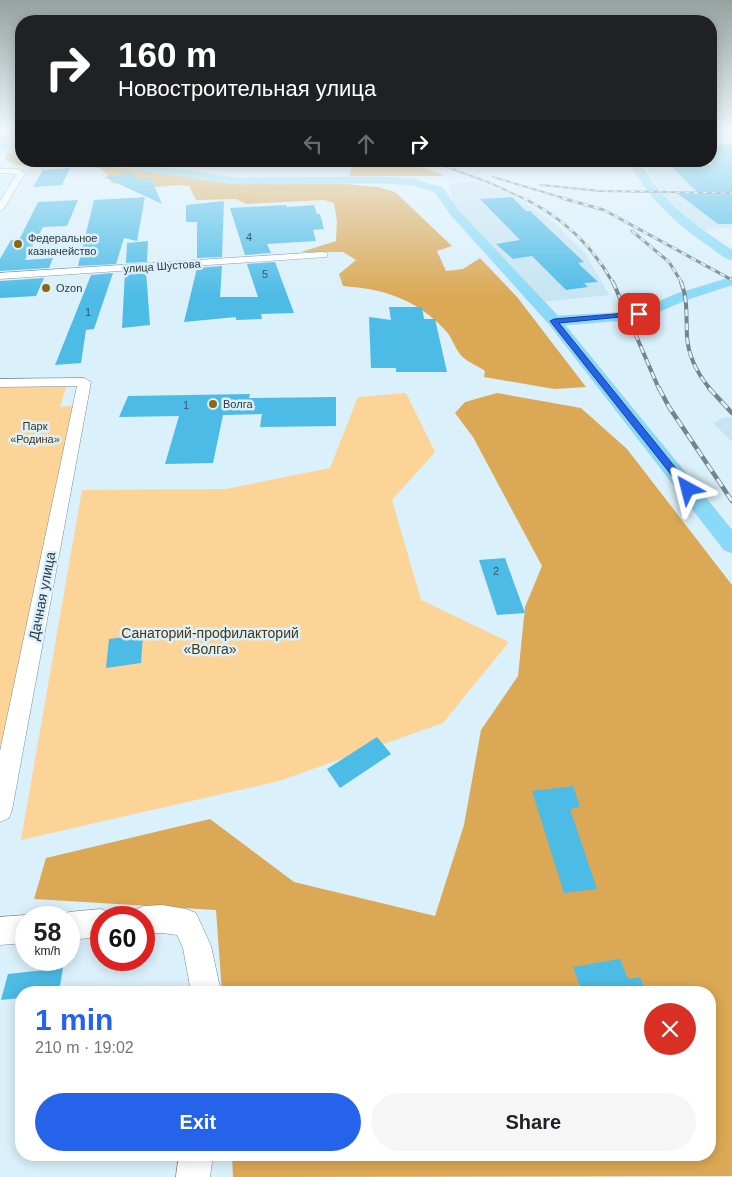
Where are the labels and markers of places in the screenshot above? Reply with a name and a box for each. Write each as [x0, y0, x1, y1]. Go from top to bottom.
place label: Федеральное казначейство [28, 232, 97, 257]
marker: Федеральное казначейство [12, 238, 24, 250]
marker: Ozon [40, 282, 52, 294]
place label: Ozon [56, 282, 82, 294]
pin [618, 293, 660, 335]
marker: Волга [207, 398, 219, 410]
place label: Волга [223, 398, 253, 410]

